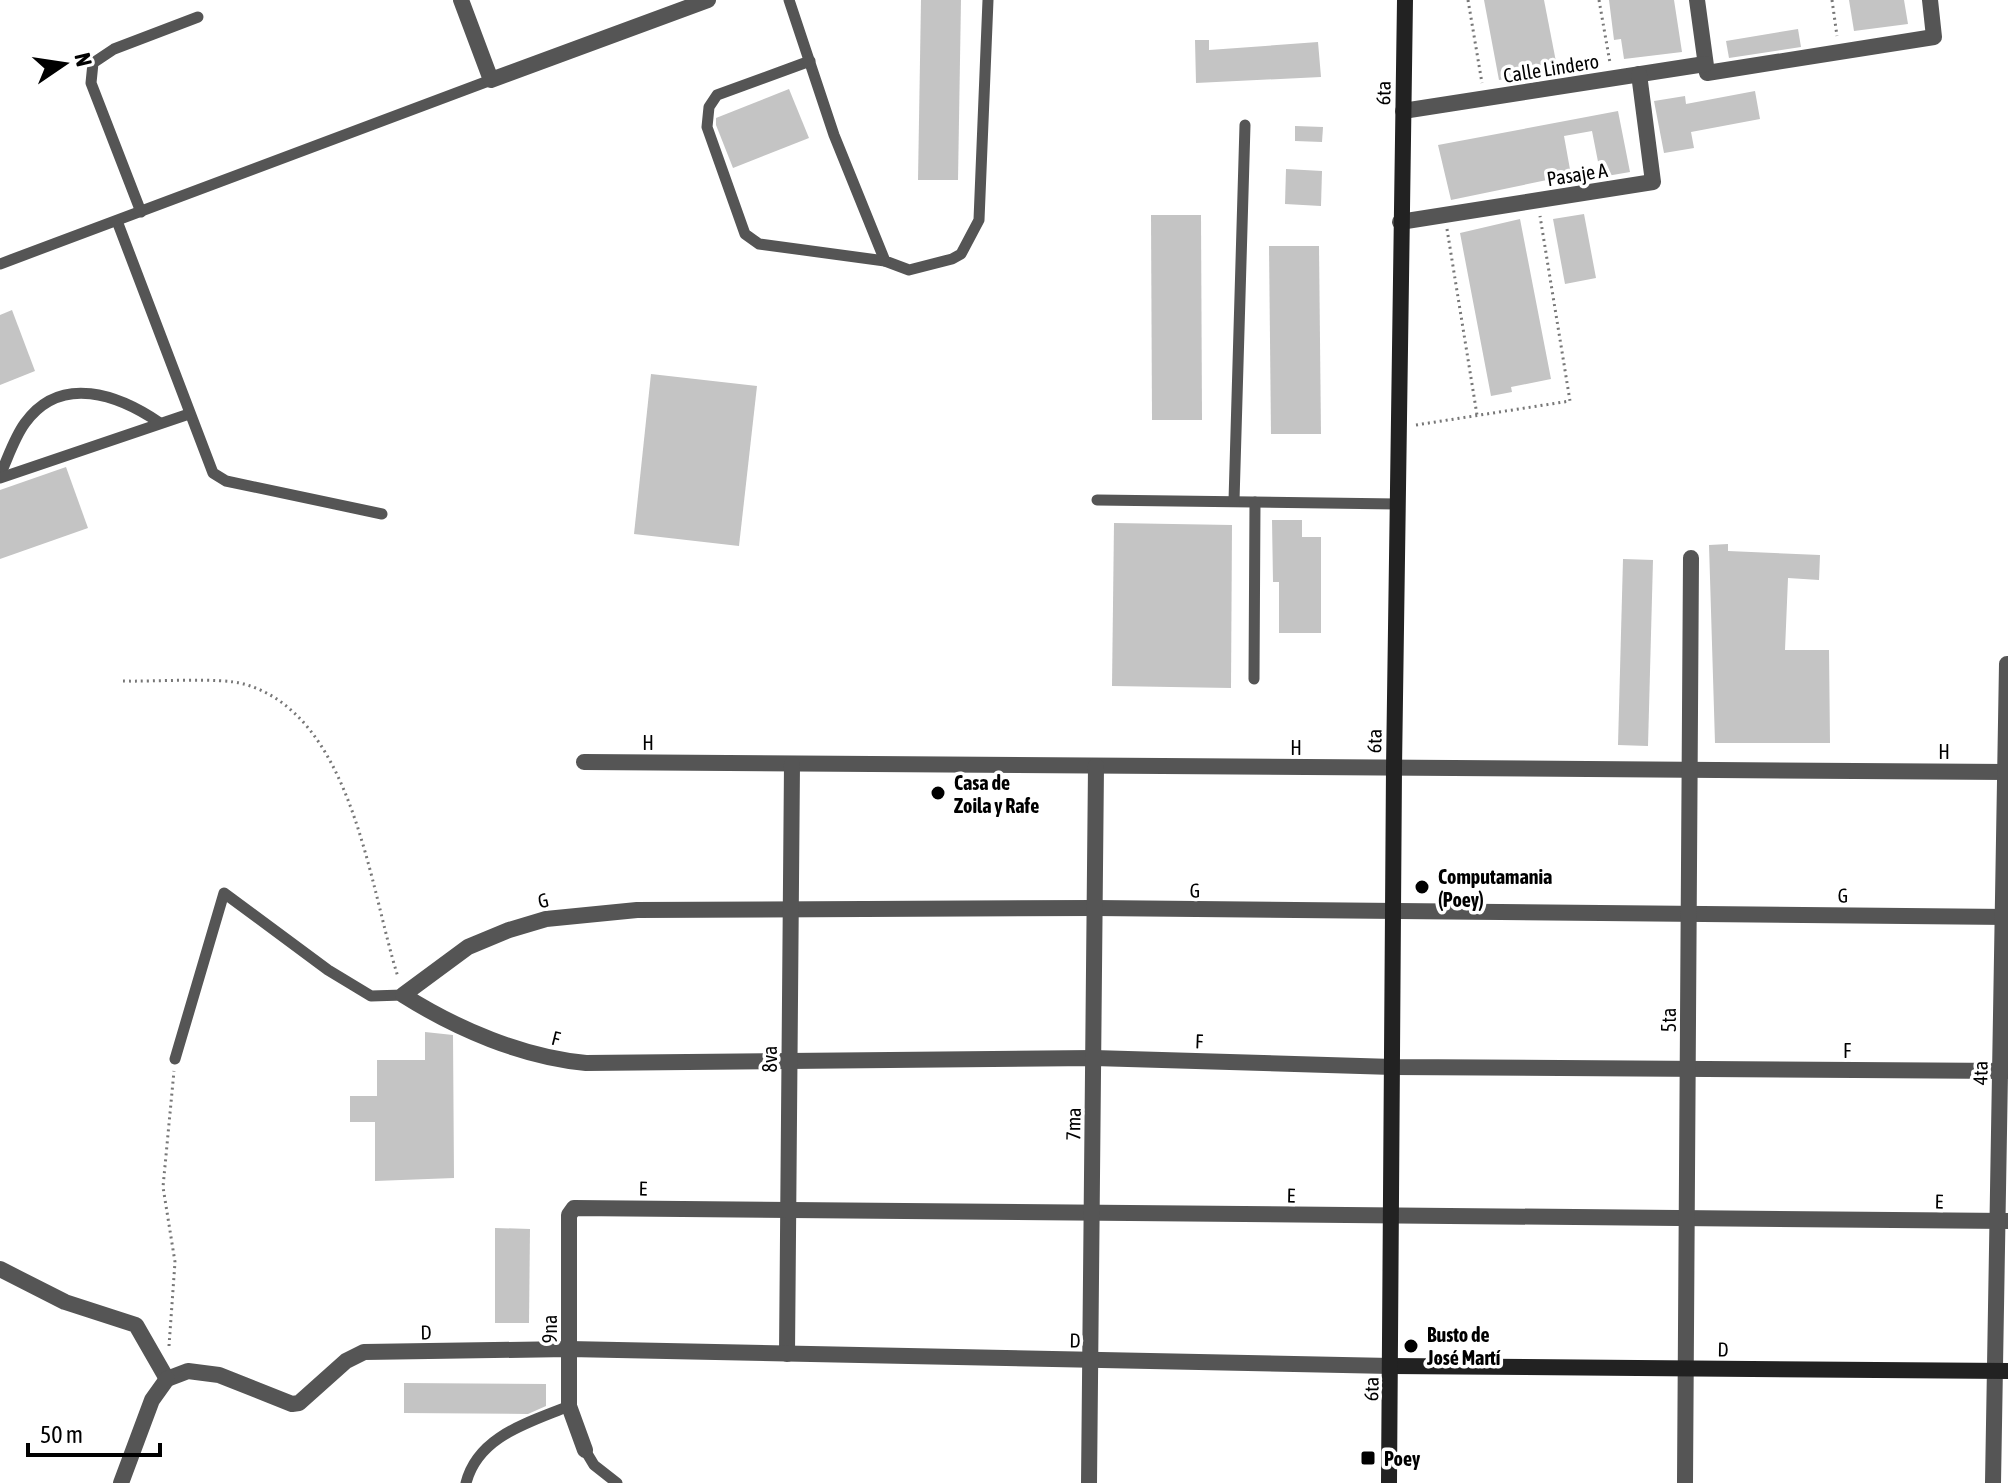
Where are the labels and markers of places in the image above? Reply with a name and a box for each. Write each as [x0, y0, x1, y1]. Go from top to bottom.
place label: Casa de Zoila y Rafe [954, 771, 1039, 817]
marker: Casa de Zoila y Rafe [929, 784, 947, 802]
place label: Computamania (Poey) [1438, 865, 1552, 911]
marker: Computamania (Poey) [1413, 878, 1431, 896]
place label: Busto de José Martí [1426, 1323, 1501, 1369]
marker: Busto de José Martí [1402, 1337, 1420, 1355]
place label: Poey [1384, 1447, 1421, 1470]
marker: Poey [1359, 1449, 1377, 1467]

